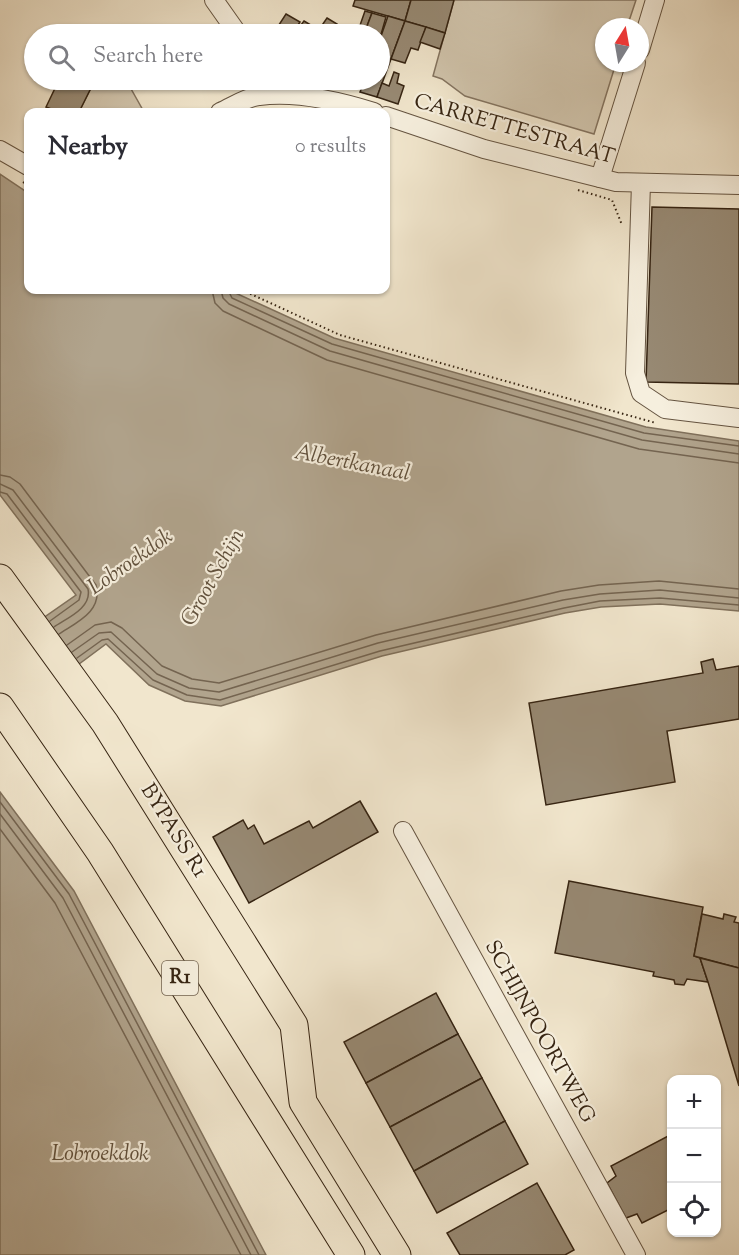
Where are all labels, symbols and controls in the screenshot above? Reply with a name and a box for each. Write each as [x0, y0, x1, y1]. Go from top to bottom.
north arrow [595, 18, 649, 72]
search box [24, 24, 390, 90]
icon: search [45, 41, 78, 74]
text: Search here [93, 41, 203, 73]
street label: CARRETTESTRAAT [410, 87, 618, 173]
text: Nearby [48, 129, 128, 166]
text: 0 results [295, 133, 366, 162]
water label: Albertkanaal [291, 437, 413, 491]
water label: Lobroekdok [82, 522, 180, 604]
water label: Groot Schijn [174, 523, 254, 633]
street label: BYPASS R1 [132, 778, 214, 884]
street label: SCHIJNPOORTWEG [476, 935, 602, 1129]
road number: R1 [162, 961, 198, 995]
map controls [667, 1075, 721, 1237]
button: + [667, 1075, 721, 1129]
button: − [667, 1129, 721, 1183]
water label: Lobroekdok [51, 1139, 149, 1171]
button: locate [667, 1183, 721, 1237]

